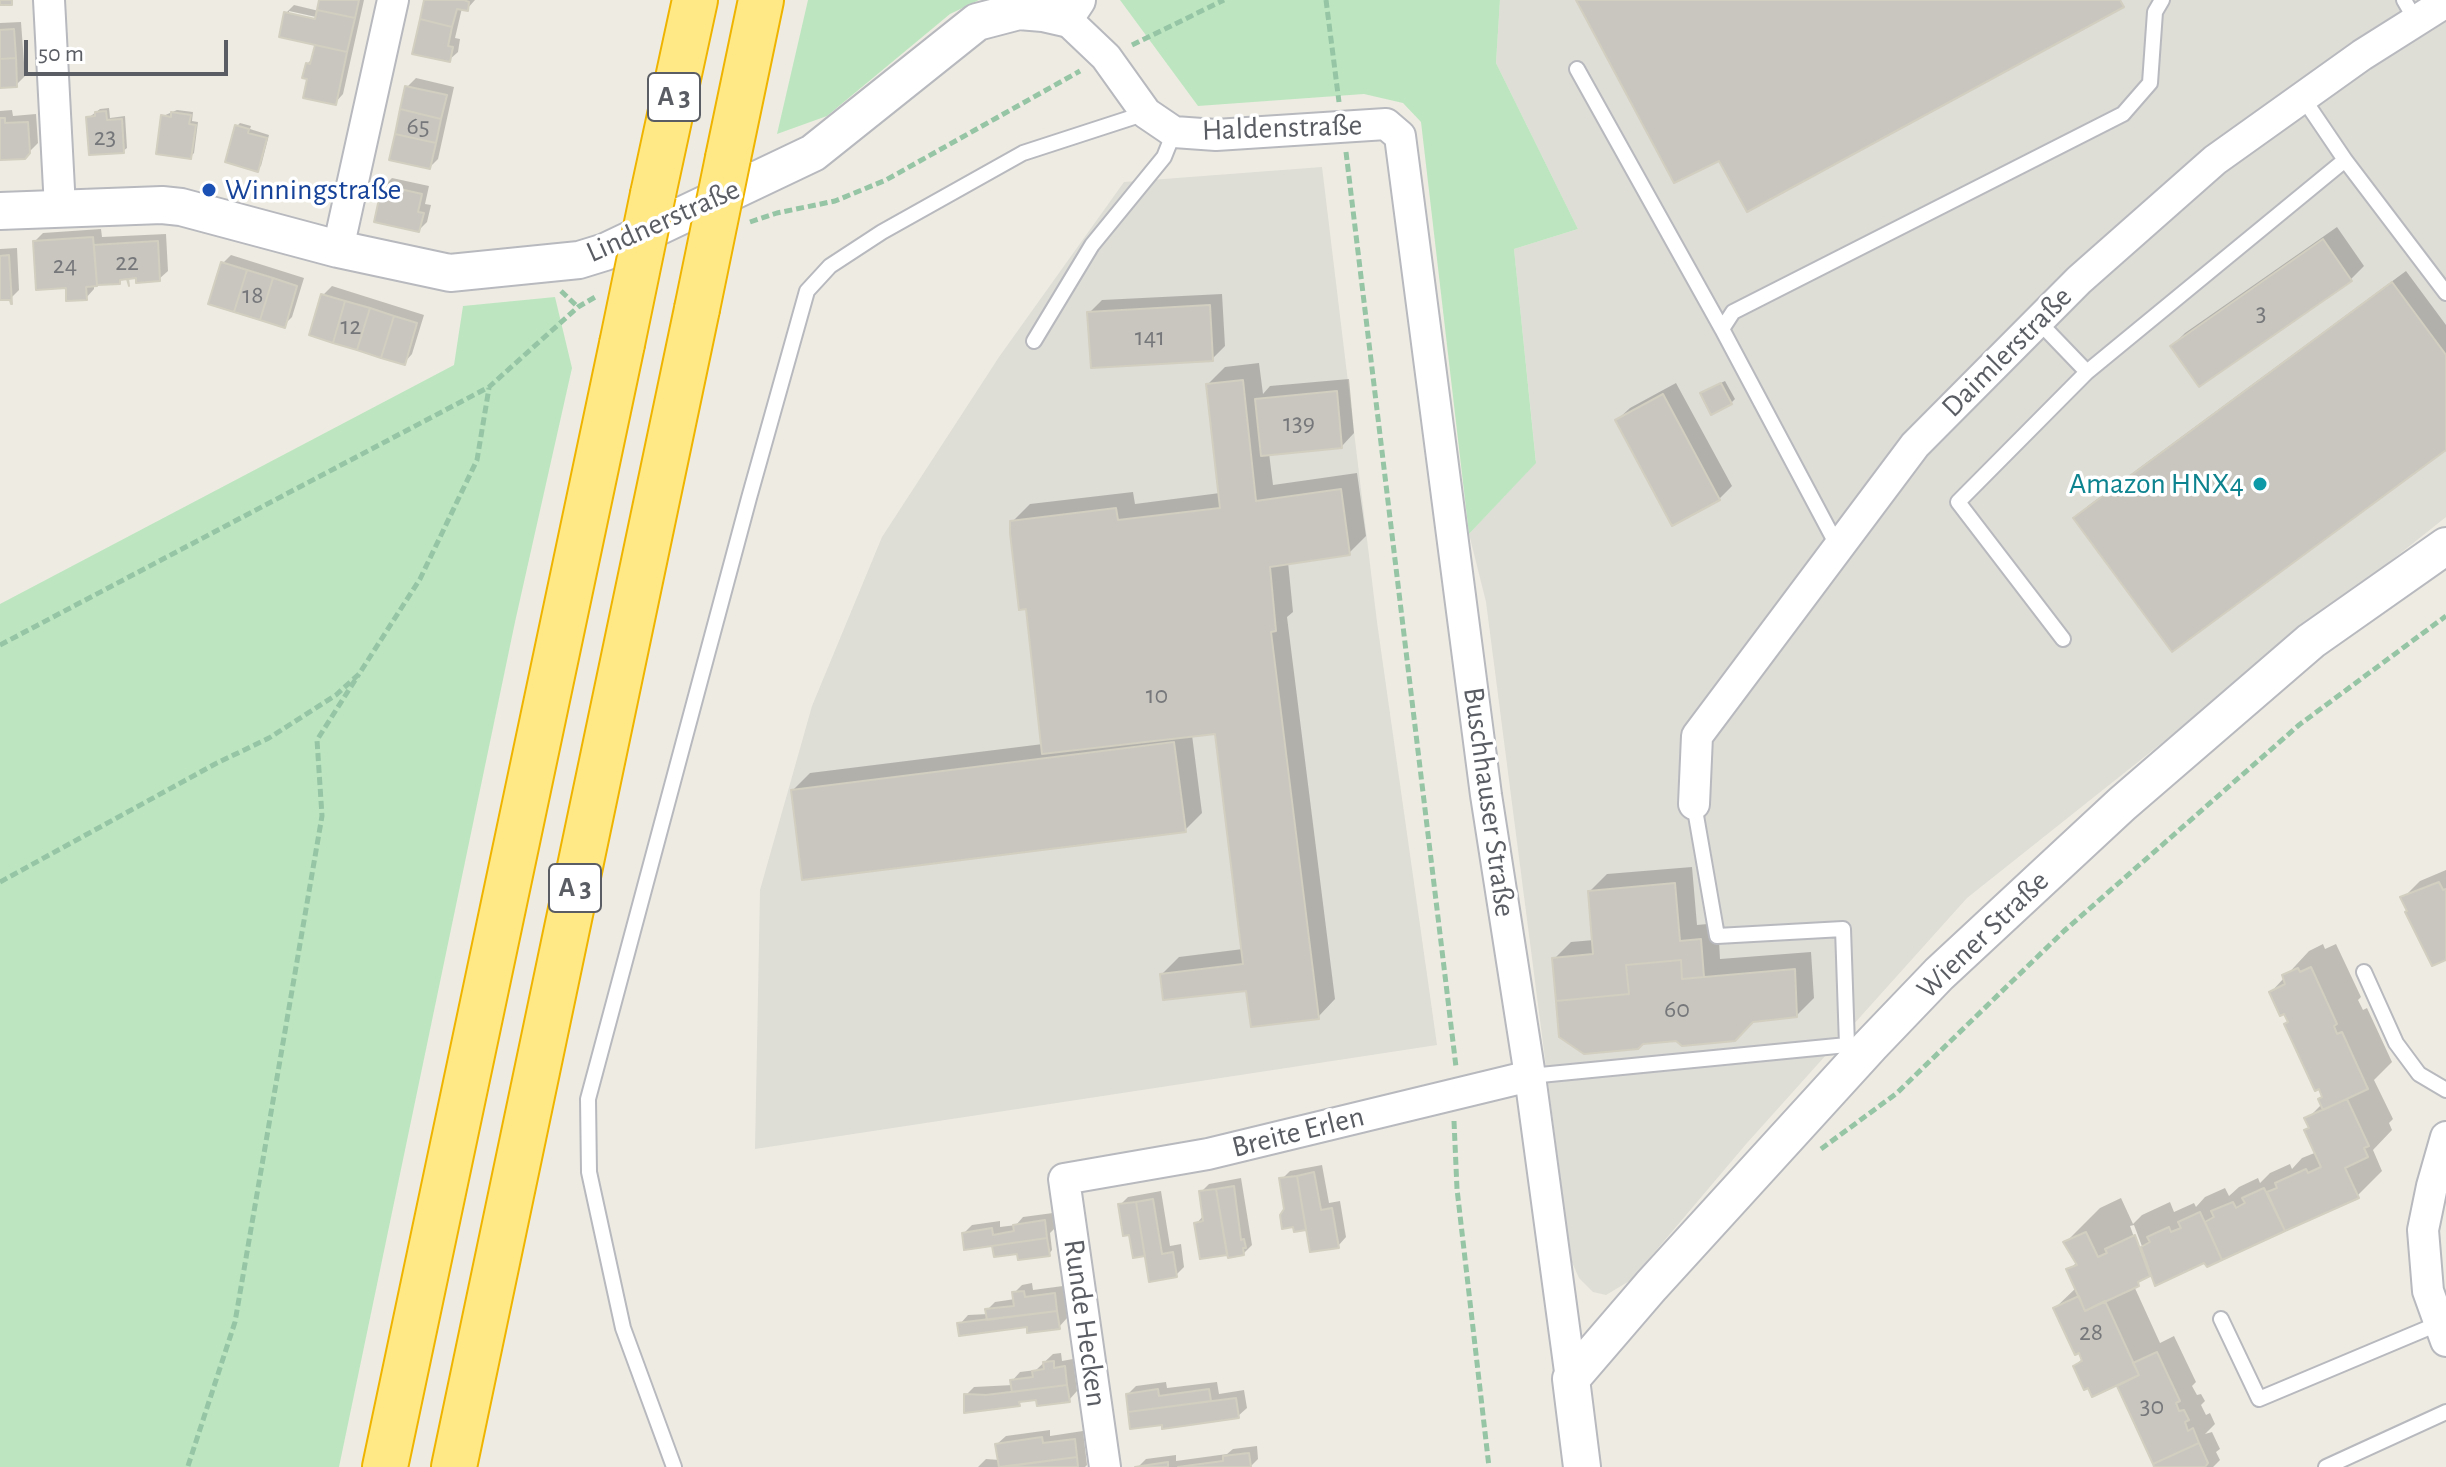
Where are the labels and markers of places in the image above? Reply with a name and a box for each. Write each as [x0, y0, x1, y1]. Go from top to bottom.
place label: Winningstraße [225, 172, 401, 208]
marker: Winningstraße [200, 181, 218, 199]
place label: Amazon HNX4 [2069, 466, 2244, 502]
marker: Amazon HNX4 [2251, 475, 2269, 493]

